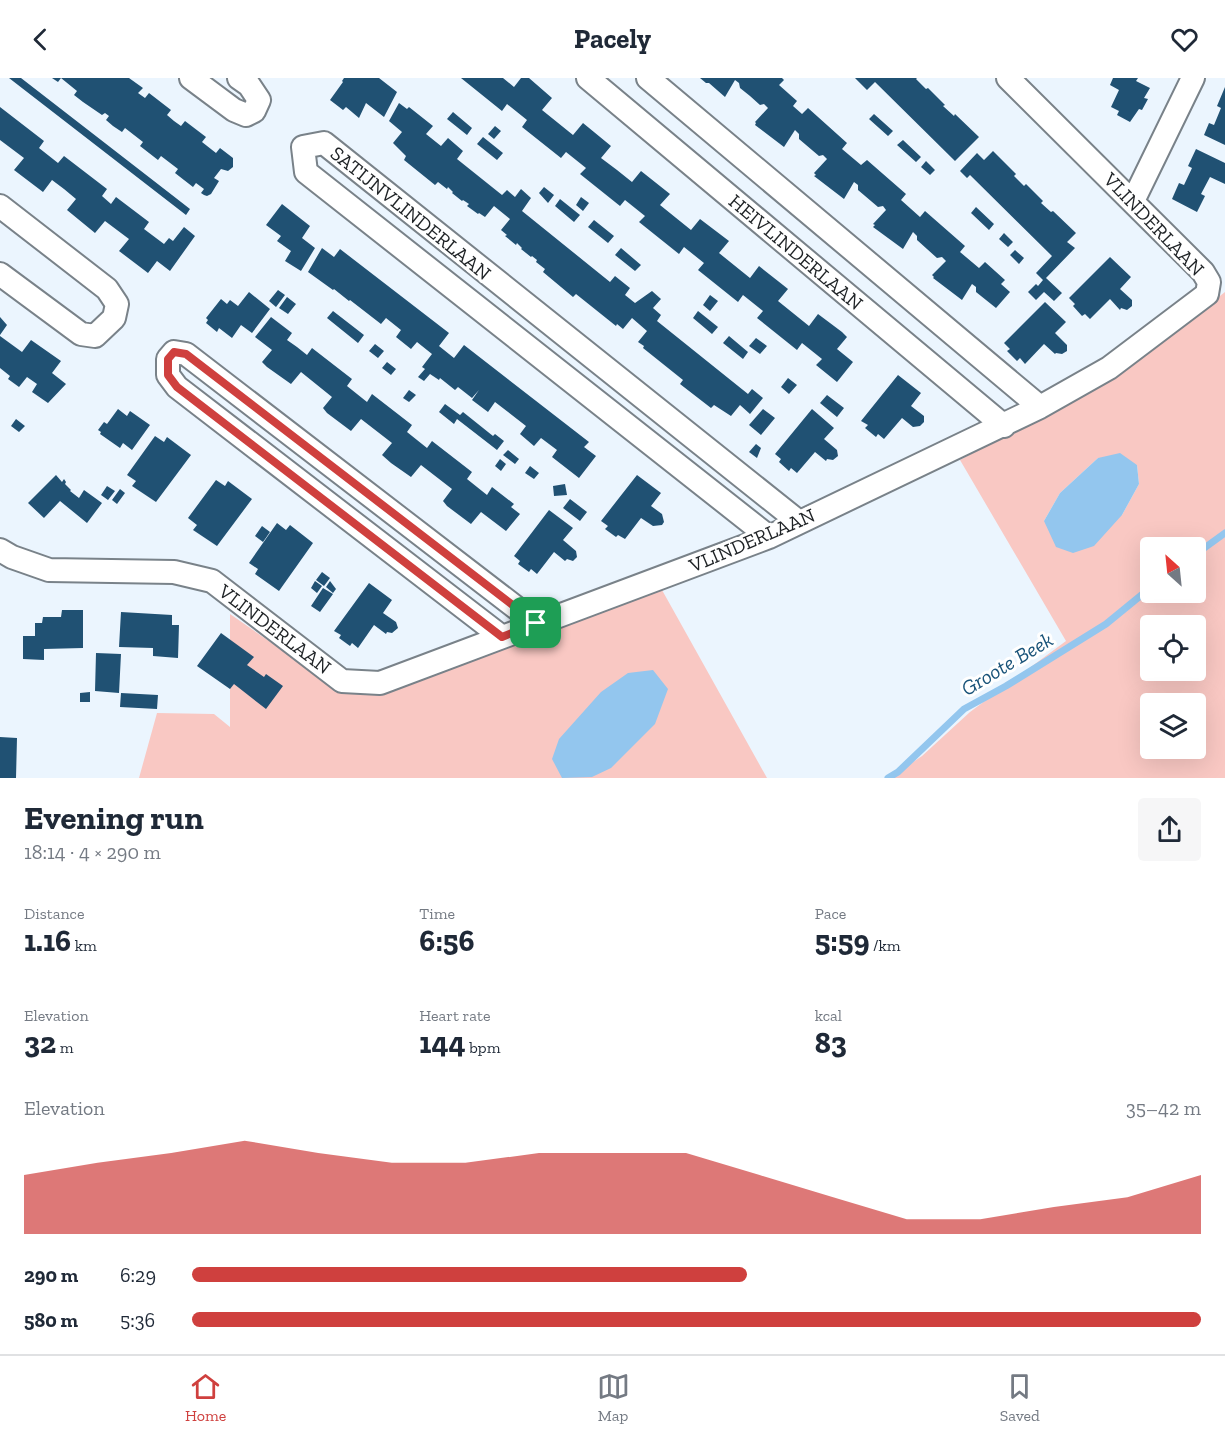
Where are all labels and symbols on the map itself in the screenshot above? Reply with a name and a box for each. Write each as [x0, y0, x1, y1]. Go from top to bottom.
street label: SATIJNVLINDERLAAN [326, 141, 496, 285]
street label: VLINDERLAAN [1098, 167, 1210, 281]
street label: HEIVLINDERLAAN [724, 189, 868, 315]
street label: VLINDERLAAN [684, 503, 819, 578]
north arrow [1140, 537, 1206, 603]
street label: VLINDERLAAN [213, 578, 336, 679]
pin [510, 597, 561, 648]
water label: Groote Beek [956, 626, 1057, 701]

